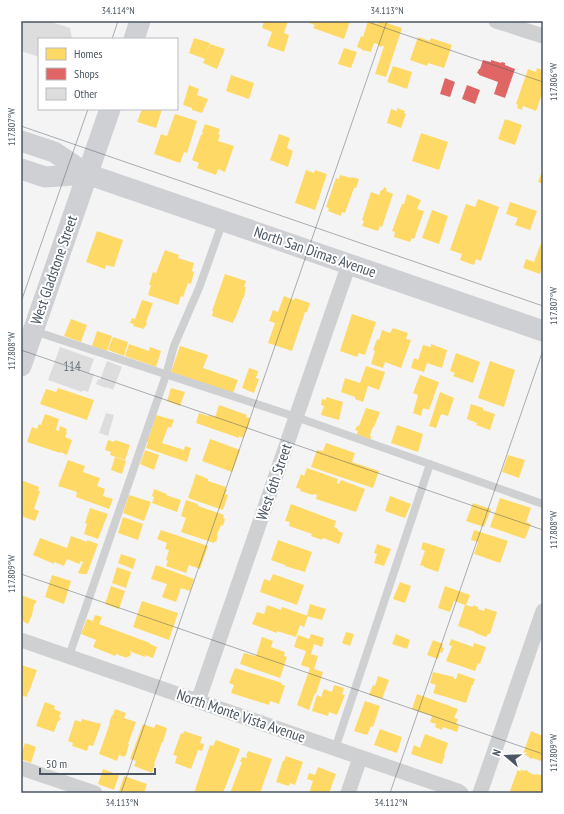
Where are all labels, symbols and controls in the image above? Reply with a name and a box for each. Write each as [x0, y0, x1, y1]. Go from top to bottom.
text: 34.114°N [101, 4, 135, 17]
text: 34.113°N [370, 4, 404, 17]
legend [38, 38, 178, 110]
text: Homes [74, 46, 102, 61]
text: 117.806°W [547, 63, 560, 101]
text: Shops [74, 66, 99, 81]
text: Other [74, 86, 98, 101]
text: 117.807°W [5, 108, 18, 146]
street label: West Gladstone Street [26, 213, 81, 327]
street label: North San Dimas Avenue [252, 222, 379, 281]
text: 117.807°W [547, 287, 560, 325]
text: 117.808°W [5, 332, 18, 370]
house number: 114 [63, 358, 81, 375]
street label: West 6th Street [252, 441, 296, 523]
text: 117.808°W [547, 511, 560, 549]
text: 117.809°W [5, 555, 18, 593]
street label: North Monte Vista Avenue [174, 685, 308, 746]
text: 117.809°W [547, 734, 560, 772]
north arrow [486, 736, 526, 776]
text: N [489, 748, 504, 758]
scale bar [40, 750, 155, 776]
text: 50 m [46, 756, 67, 771]
text: 34.113°N [105, 796, 139, 809]
text: 34.112°N [374, 796, 408, 809]

